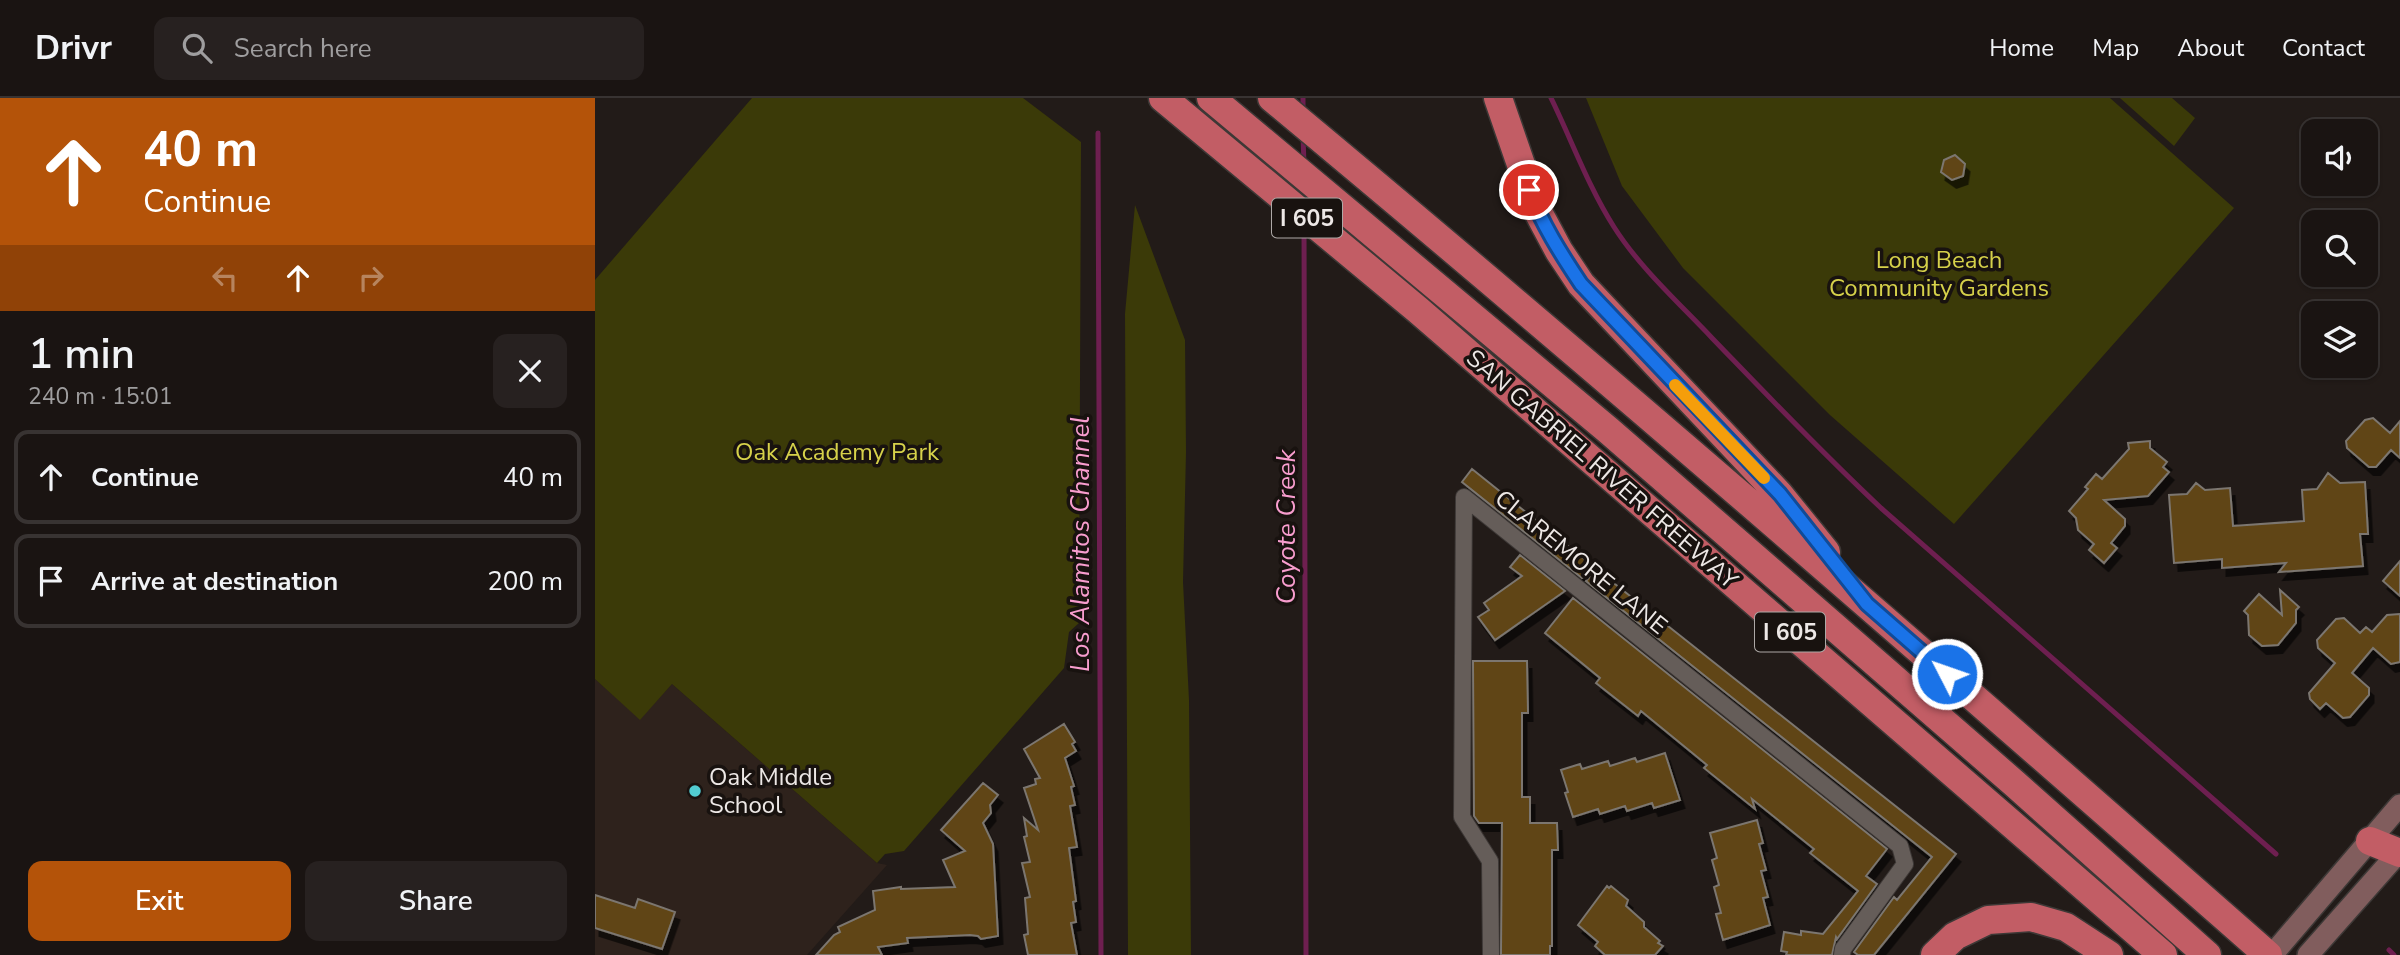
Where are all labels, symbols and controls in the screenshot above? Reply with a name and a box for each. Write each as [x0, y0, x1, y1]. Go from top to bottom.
search box [154, 17, 644, 80]
text: Drivr [35, 26, 112, 71]
icon: search [178, 29, 216, 67]
text: Search here [234, 31, 372, 66]
text: Home [1989, 32, 2054, 64]
text: Map [2092, 32, 2139, 64]
text: About [2177, 32, 2244, 64]
text: Contact [2282, 32, 2365, 64]
text: 40 m [143, 116, 258, 183]
map controls [2301, 119, 2378, 378]
button: sound [2301, 119, 2378, 196]
icon: ahead [28, 126, 119, 217]
pin [1499, 160, 1559, 220]
icon: arrive [1510, 171, 1548, 209]
text: Continue [143, 180, 271, 223]
road number: I 605 [1272, 198, 1342, 238]
button: search [2301, 210, 2378, 287]
park label: Long Beach Community Gardens [1829, 244, 2049, 304]
icon: left [206, 259, 244, 297]
icon: ahead [279, 259, 317, 297]
icon: right [352, 259, 390, 297]
button: layers [2301, 301, 2378, 378]
text: 1 min [28, 326, 135, 383]
button: close [493, 334, 567, 408]
street label: SAN GABRIEL RIVER FREEWAY [1459, 342, 1745, 596]
text: 240 m · 15:01 [28, 381, 173, 412]
water label: Los Alamitos Channel [1063, 416, 1098, 672]
park label: Oak Academy Park [735, 436, 940, 468]
water label: Coyote Creek [1269, 448, 1304, 605]
icon: ahead [32, 458, 70, 496]
text: Continue [91, 460, 199, 495]
text: 40 m [503, 460, 563, 495]
street label: CLAREMORE LANE [1488, 482, 1674, 642]
icon: arrive [32, 562, 70, 600]
text: Arrive at destination [91, 564, 338, 599]
text: 200 m [487, 564, 563, 599]
road number: I 605 [1755, 612, 1825, 652]
position arrow [1910, 637, 1984, 711]
place label: Oak Middle School [709, 761, 832, 821]
marker: Oak Middle School [687, 783, 703, 799]
button: Exit [28, 861, 291, 941]
button: Share [305, 861, 567, 941]

